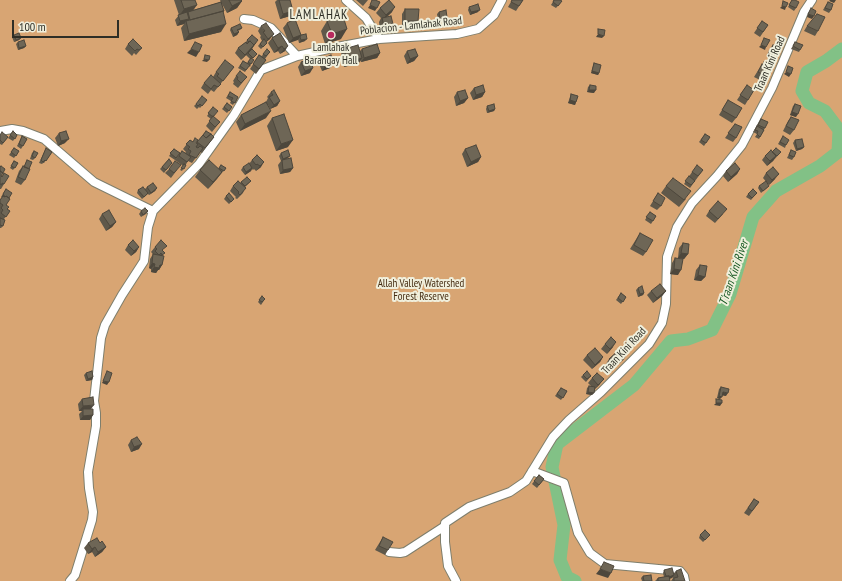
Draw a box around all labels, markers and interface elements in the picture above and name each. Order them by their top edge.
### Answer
district label: LAMLAHAK [289,7,349,23]
scale bar [14,12,121,38]
street label: Poblacion - Lamlahak Road [359,14,463,38]
text: 100 m [19,19,46,34]
marker: Lamlahak Barangay Hall [326,30,336,40]
street label: Traan Kini Road [752,34,788,94]
place label: Lamlahak Barangay Hall [305,41,357,67]
water label: T'raan Kini River [716,239,752,307]
park label: Allah Valley Watershed Forest Reserve [378,277,464,303]
street label: Traan Kini Road [599,325,649,377]

